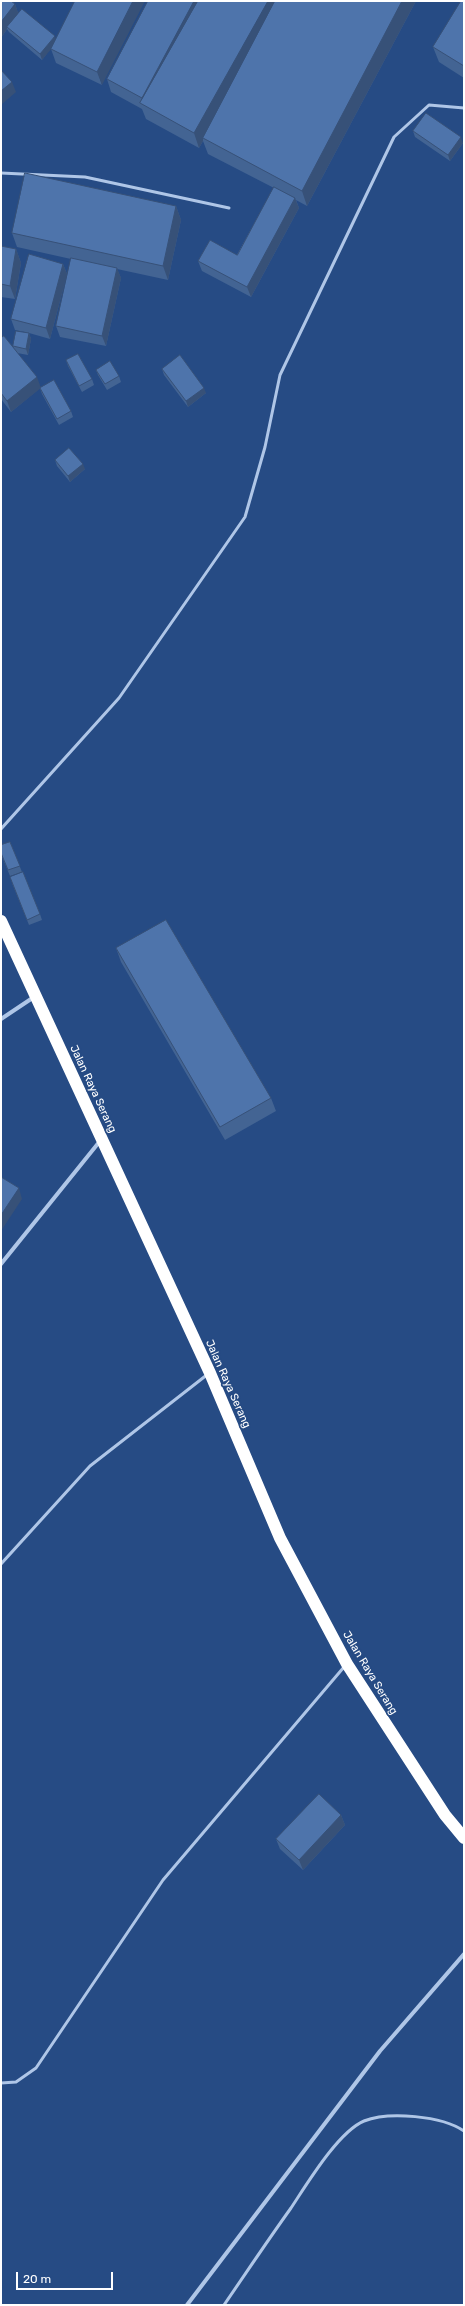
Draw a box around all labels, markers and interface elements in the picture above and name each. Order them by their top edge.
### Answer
street label: Jalan Raya Serang [67,1043,119,1135]
street label: Jalan Raya Serang [203,1338,253,1430]
street label: Jalan Raya Serang [340,1629,400,1717]
scale bar [18,2264,115,2290]
text: 20 m [23,2272,51,2286]

